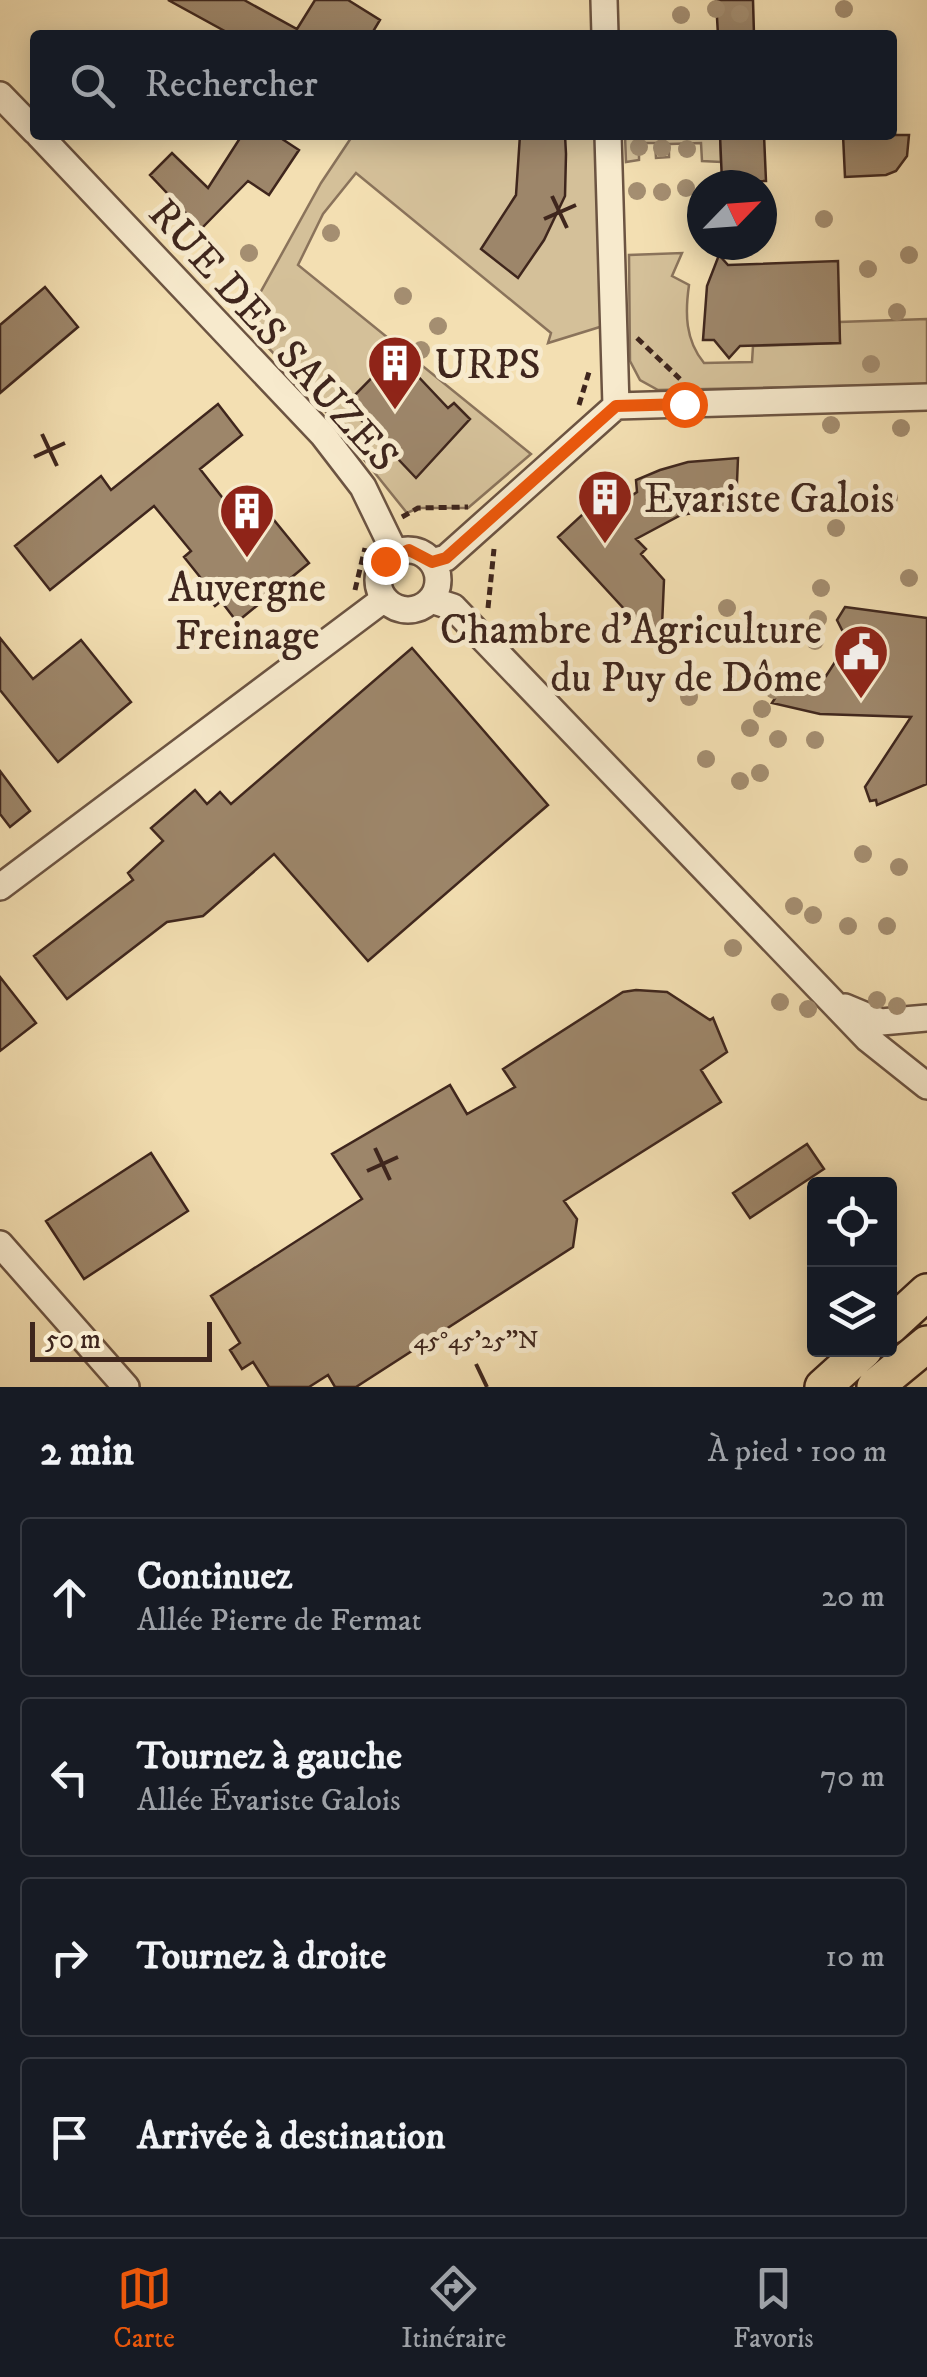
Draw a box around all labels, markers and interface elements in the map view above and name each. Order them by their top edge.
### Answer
search box [30,30,897,140]
icon: search [65,58,120,113]
text: Rechercher [145,61,318,109]
north arrow [687,170,777,260]
street label: RUE DES SAUZES [137,189,409,483]
building icon: URPS [365,333,425,412]
place label: URPS [434,340,541,392]
route start [662,382,708,428]
building icon: Evariste Galois [575,467,635,546]
place label: Evariste Galois [644,474,895,526]
building icon: Auvergne Freinage [217,481,277,560]
route end [363,539,409,585]
place label: Auvergne Freinage [168,563,326,663]
place label: Chambre d'Agriculture du Puy de Dôme [440,605,822,705]
public building icon: Chambre d'Agriculture du Puy de Dôme [831,622,891,701]
map controls [807,1177,897,1357]
button: locate [807,1177,897,1267]
button: layers [807,1267,897,1357]
scale bar [30,1317,212,1362]
text: 50 m [45,1322,101,1357]
text: 45°45'25"N [413,1325,539,1356]
text: 2 min [40,1426,134,1478]
text: À pied · 100 m [708,1432,887,1472]
text: Continuez [137,1553,293,1601]
icon: ahead [42,1570,97,1625]
text: 20 m [821,1577,885,1617]
text: Allée Pierre de Fermat [137,1601,422,1641]
text: Tournez à gauche [137,1733,402,1781]
icon: left [42,1750,97,1805]
text: 70 m [820,1757,885,1797]
text: Allée Évariste Galois [137,1781,401,1821]
icon: right [42,1930,97,1985]
text: Tournez à droite [137,1933,386,1981]
text: 10 m [825,1937,885,1977]
icon: arrive [42,2110,97,2165]
text: Arrivée à destination [137,2113,445,2161]
tab: Carte [113,2261,175,2356]
tab: Itinéraire [401,2261,506,2356]
tab: Favoris [733,2261,814,2356]

